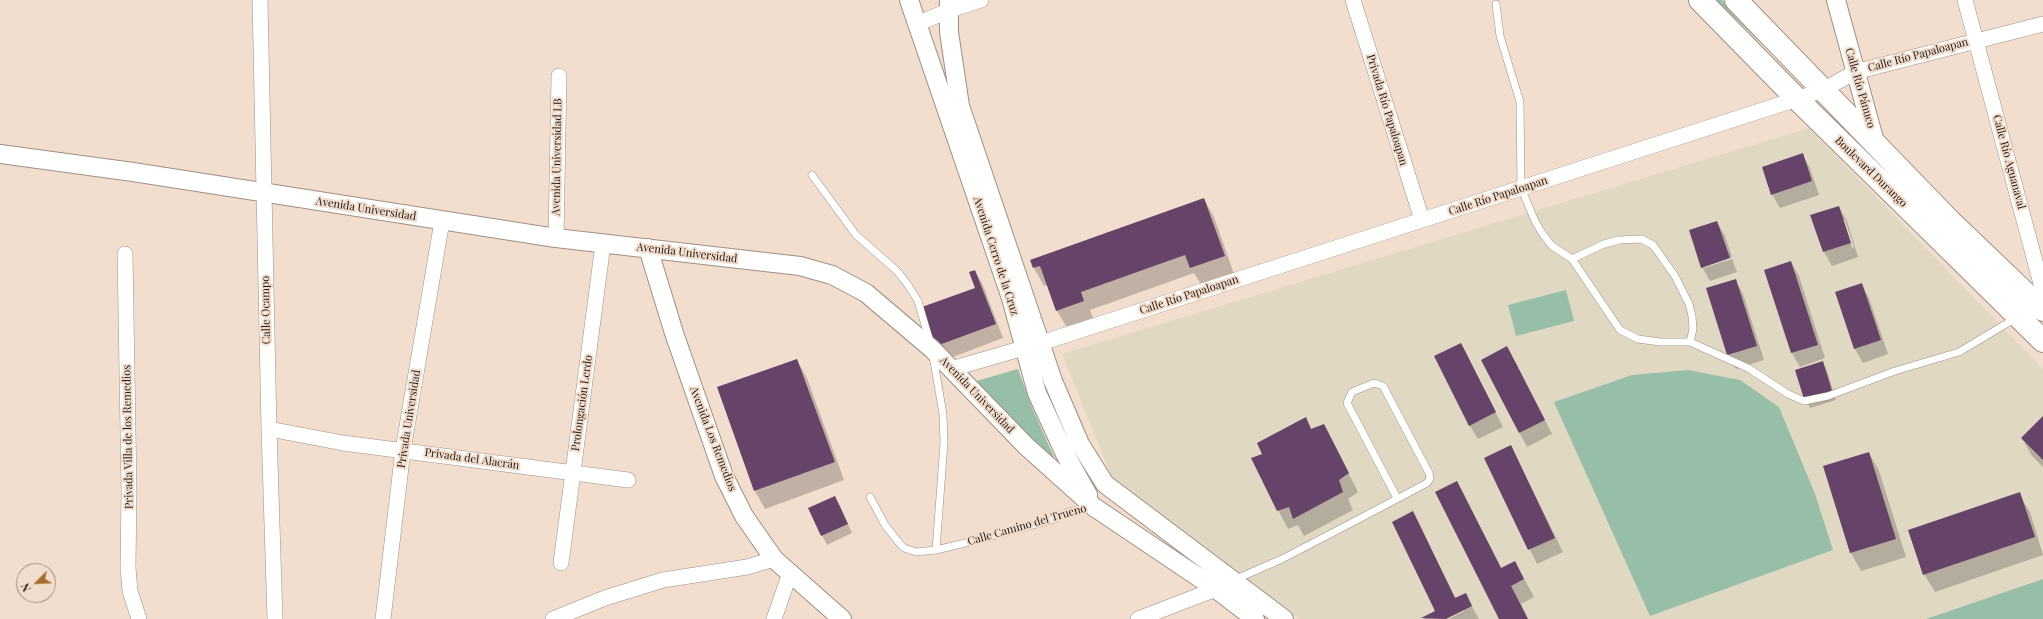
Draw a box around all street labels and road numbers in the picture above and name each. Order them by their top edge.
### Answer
street label: Calle Río Papaloapan [1866,35,1970,75]
street label: Calle Río Pánuco [1842,46,1878,130]
street label: Privada Río Papaloapan [1364,53,1410,167]
street label: Avenida Universidad LB [549,98,565,216]
street label: Calle Río Aguanaval [1990,113,2028,211]
street label: Boulevard Durango [1832,134,1910,210]
street label: Calle Río Papaloapan [1447,174,1549,218]
street label: Avenida Universidad [315,195,417,223]
street label: Avenida Cerro de la Cruz [971,195,1021,317]
street label: Avenida Universidad [636,240,738,266]
street label: Calle Río Papaloapan [1138,273,1240,317]
street label: Calle Ocampo [259,276,273,344]
street label: Prolongación Lerdo [569,354,595,452]
street label: Avenida Universidad [937,354,1017,436]
street label: Privada Villa de los Remedios [120,365,136,509]
street label: Privada Universidad [395,369,423,469]
street label: Avenida Los Remedios [687,385,739,493]
street label: Privada del Alacrán [424,446,520,472]
street label: Calle Camino del Trueno [966,502,1088,548]

